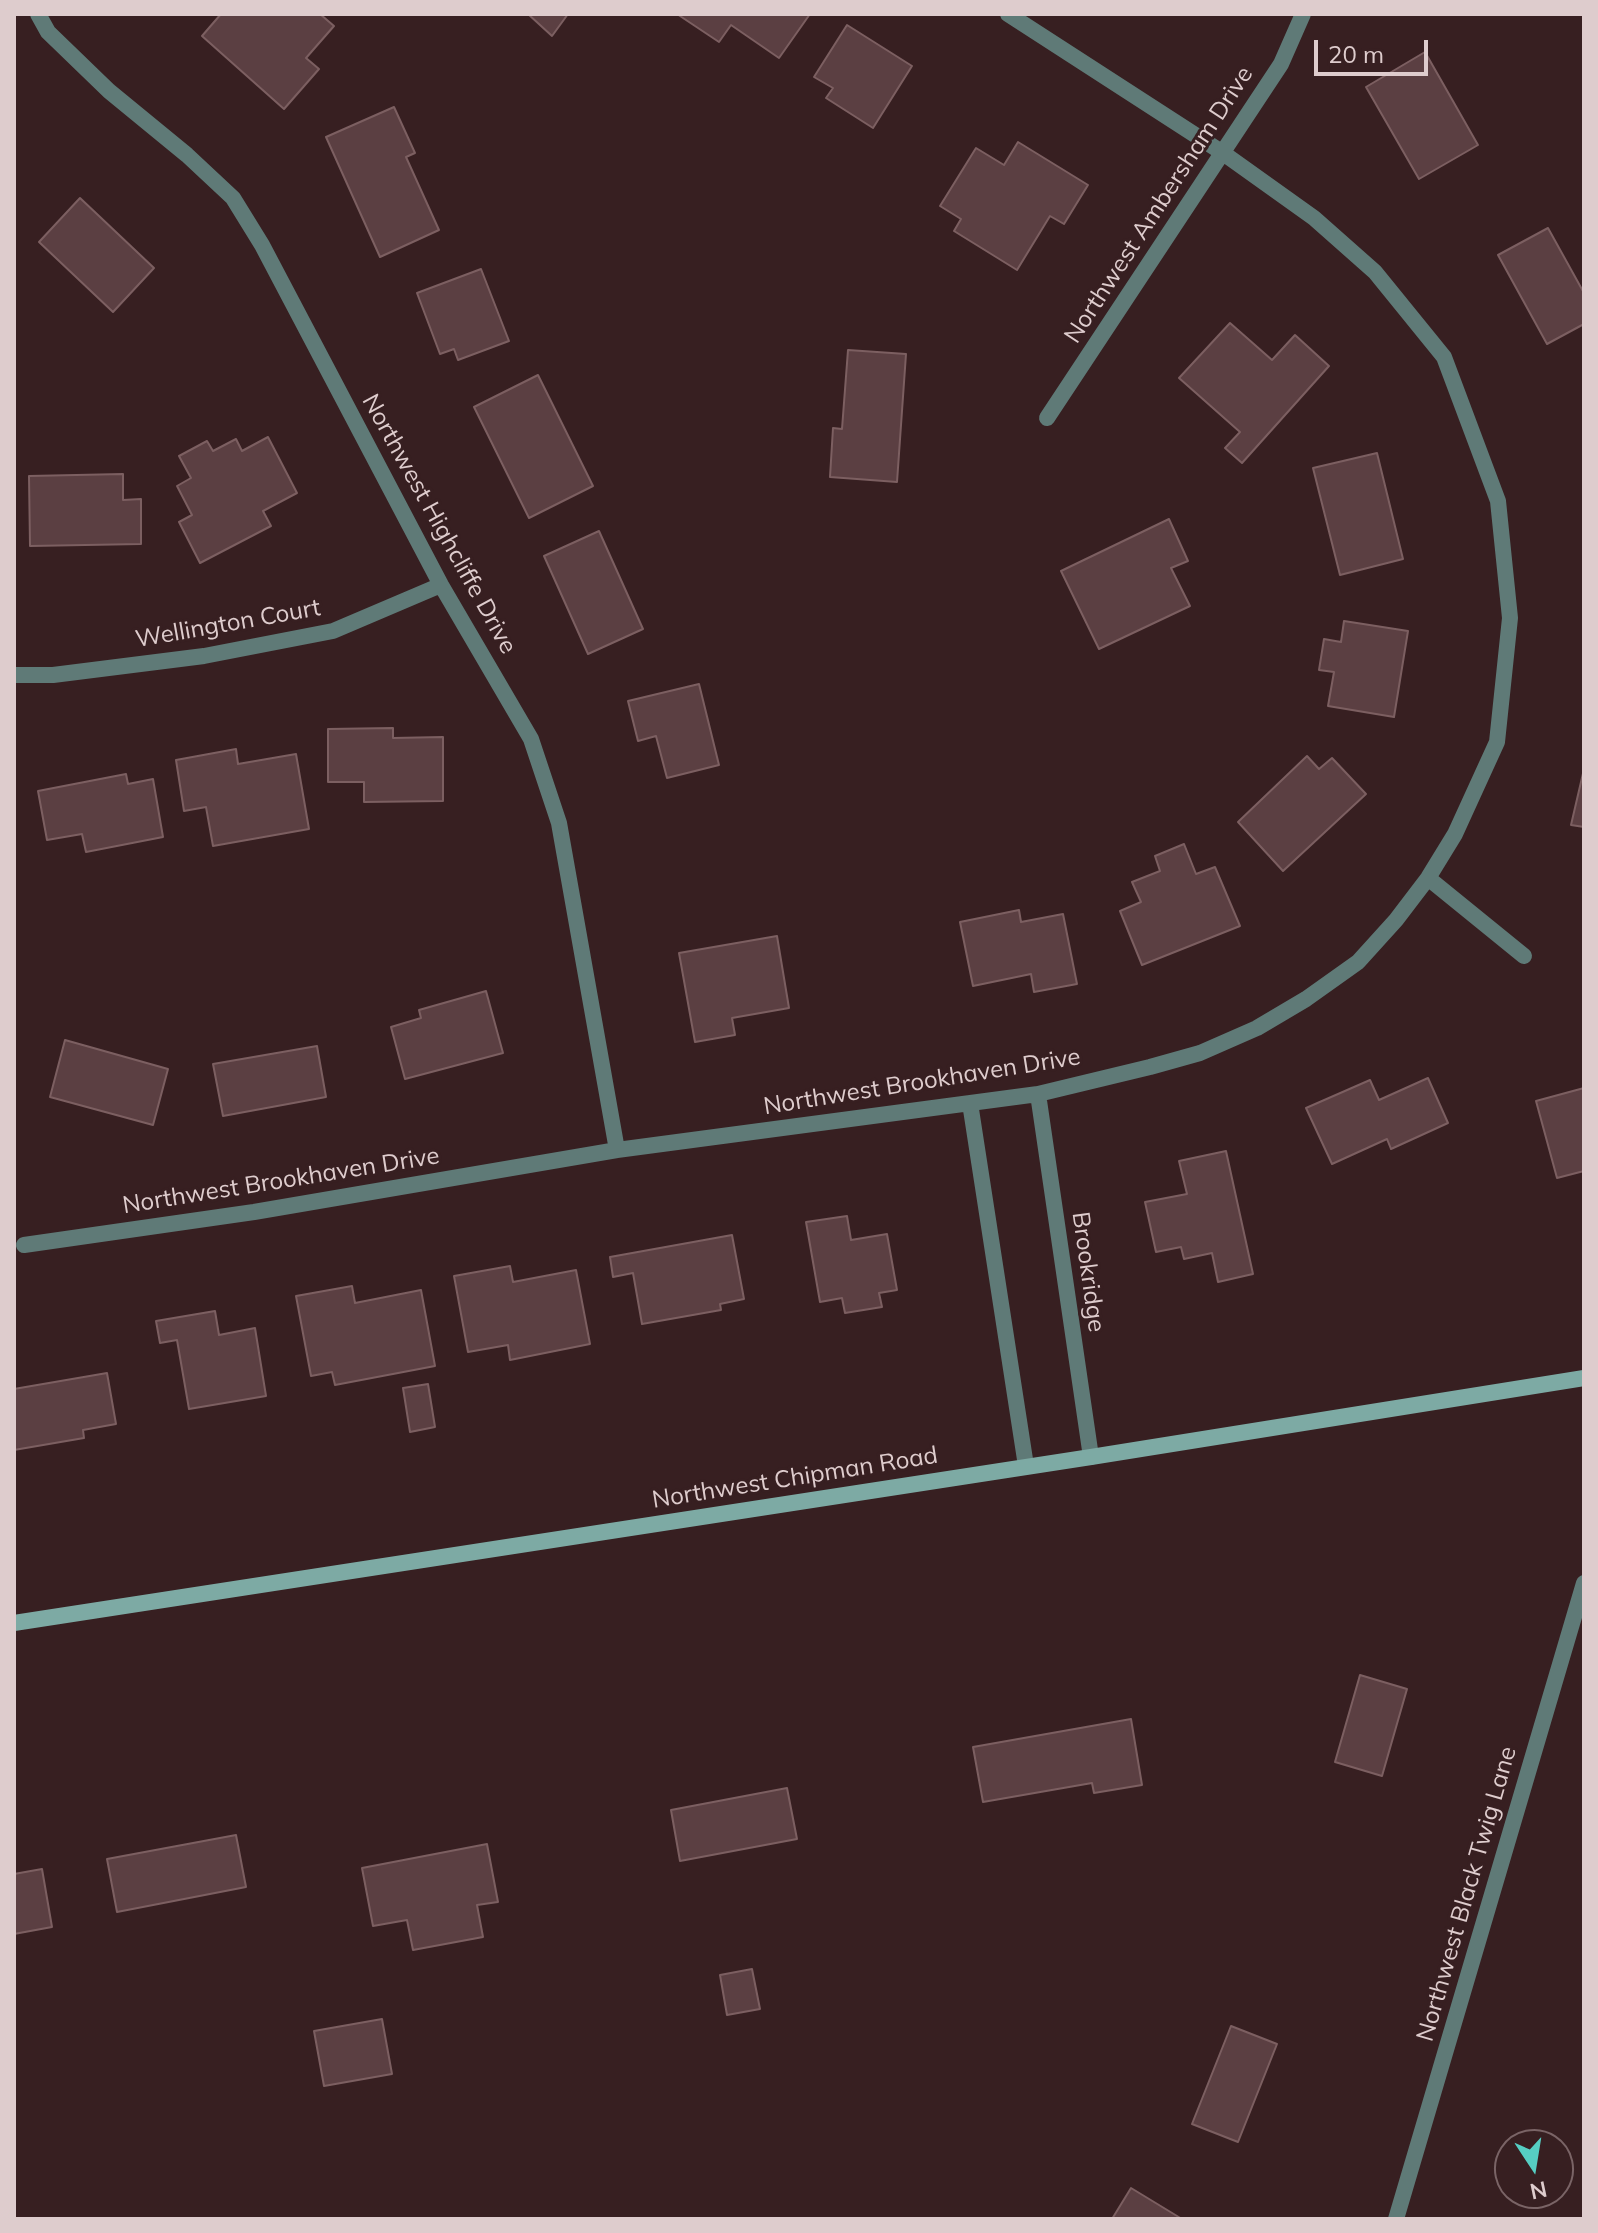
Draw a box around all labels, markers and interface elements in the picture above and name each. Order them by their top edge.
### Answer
scale bar [1318,24,1432,74]
text: 20 m [1328,39,1384,69]
street label: Northwest Ambersham Drive [1059,61,1259,349]
street label: Northwest Highcliffe Drive [356,389,522,659]
street label: Wellington Court [133,594,323,654]
street label: Northwest Brookhaven Drive [762,1043,1082,1121]
street label: Northwest Brookhaven Drive [121,1142,441,1220]
street label: Brookridge [1065,1210,1111,1334]
street label: Northwest Chipman Road [650,1441,940,1515]
street label: Northwest Black Twig Lane [1411,1743,1523,2045]
north arrow [1494,2129,1574,2209]
text: N [1528,2175,1550,2206]

